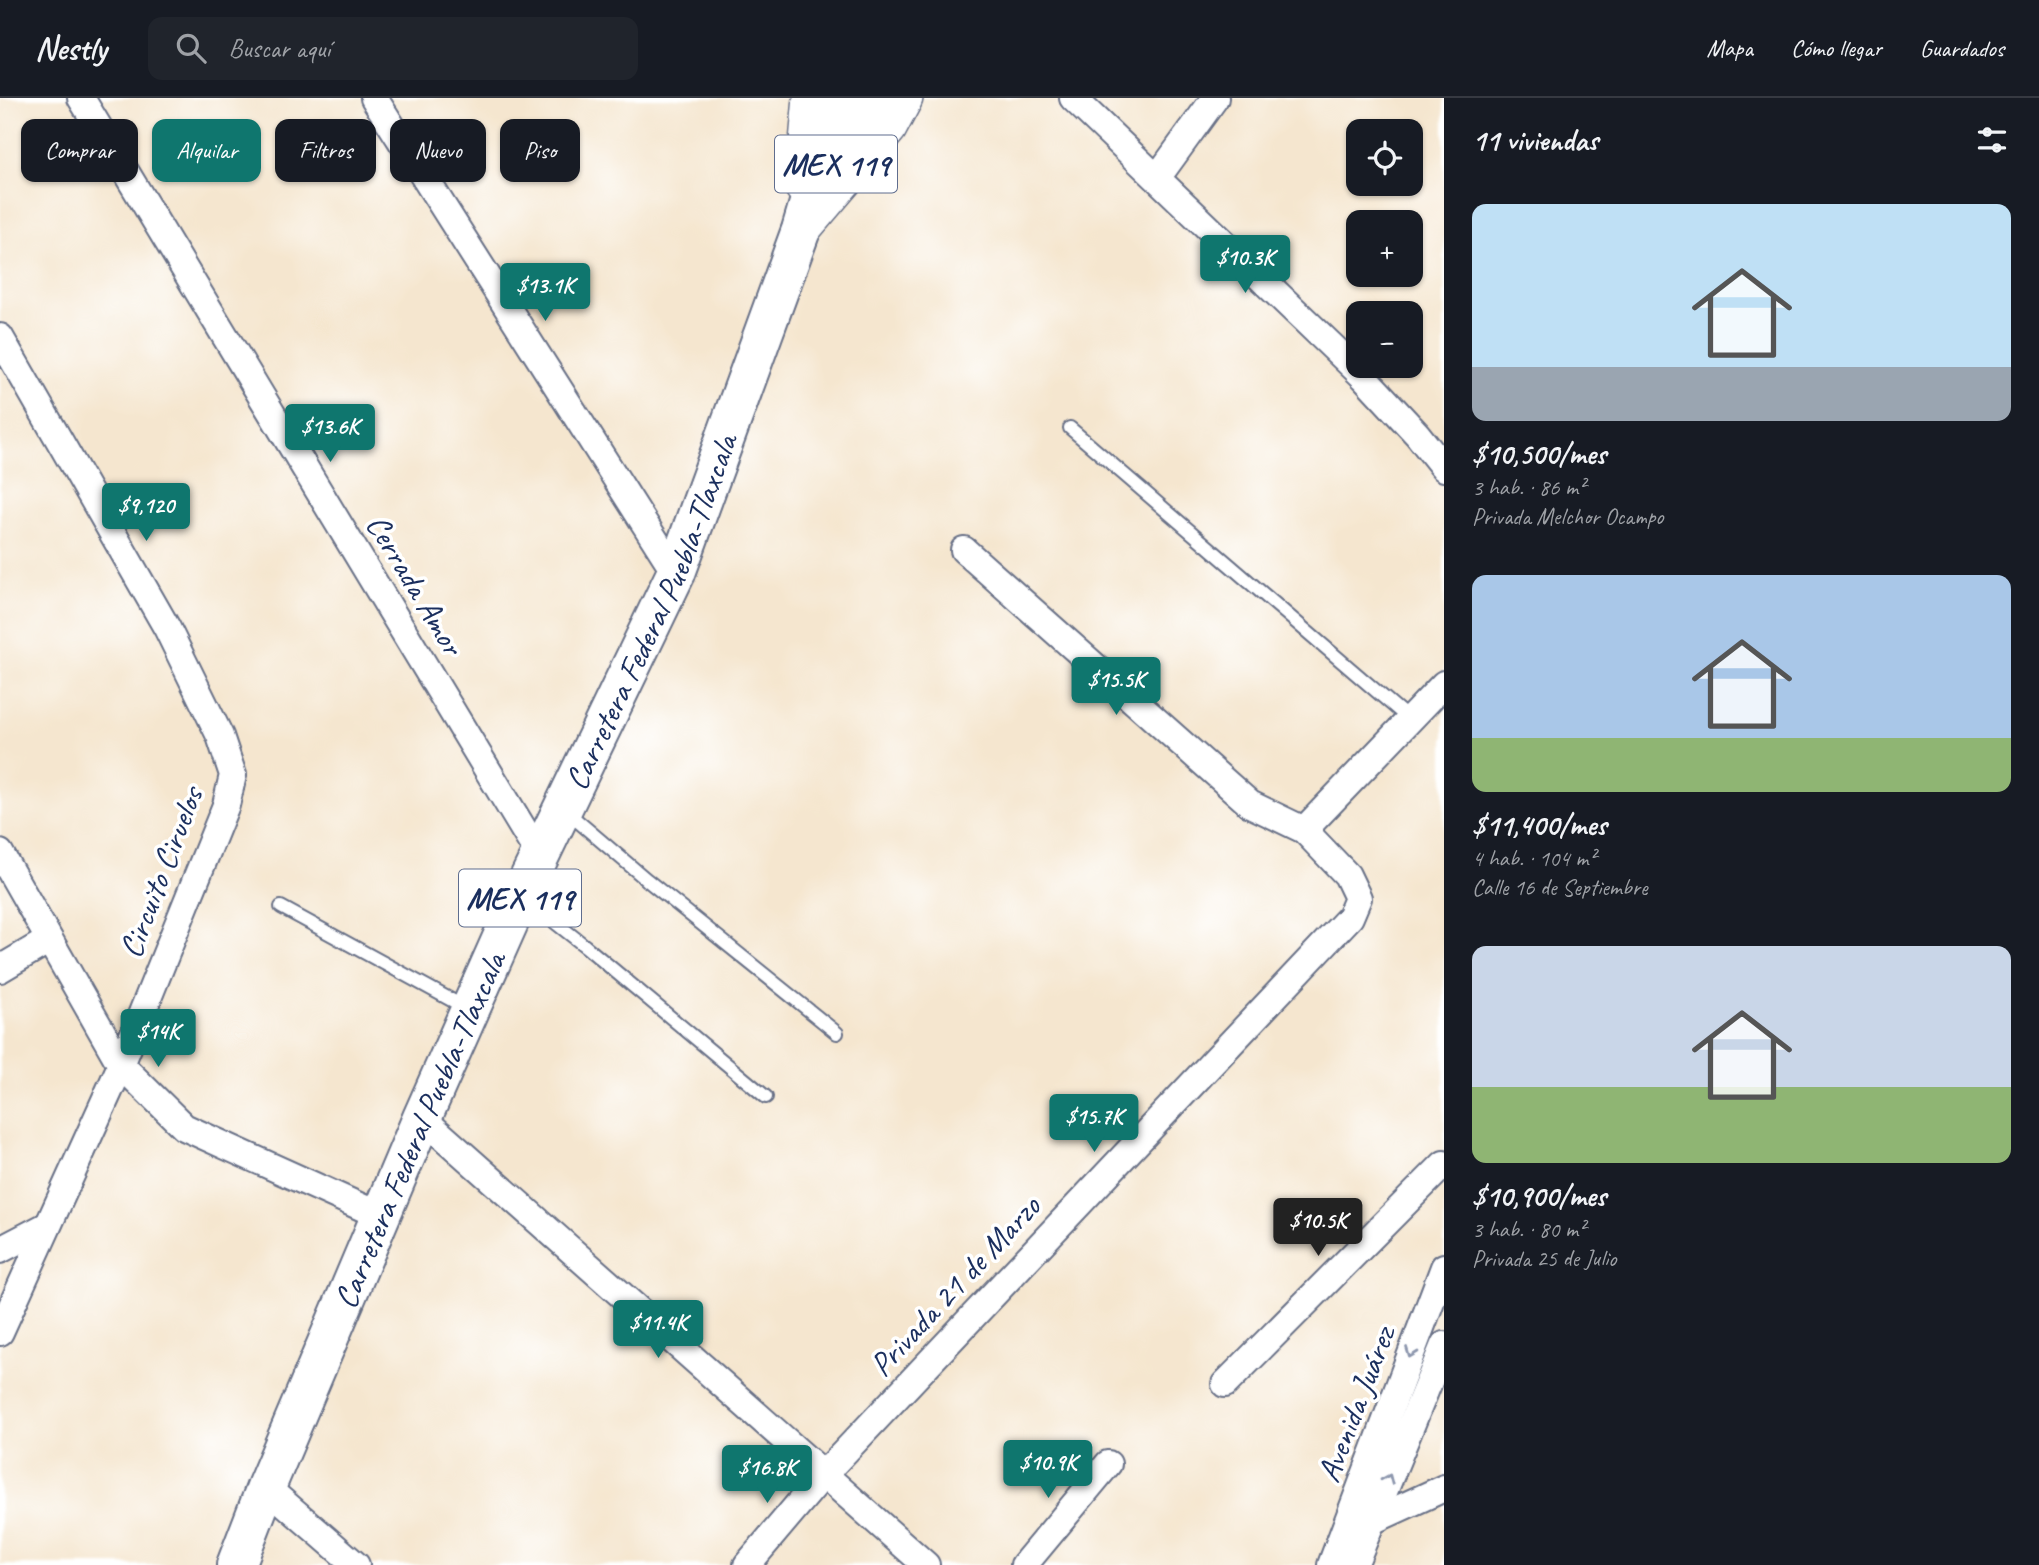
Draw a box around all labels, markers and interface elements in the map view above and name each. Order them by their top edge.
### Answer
search box [148,17,638,80]
text: Nestly [35,27,106,69]
icon: search [172,29,210,67]
text: Buscar aquí [228,32,330,65]
text: Mapa [1706,33,1753,63]
text: Cómo llegar [1791,33,1882,63]
text: Guardados [1920,33,2004,63]
chip: Comprar [21,119,138,182]
chip: Alquilar [152,119,261,182]
chip: Filtros [275,119,376,182]
chip: Nuevo [390,119,486,182]
chip: Piso [500,119,580,182]
map controls [1346,119,1423,378]
button: locate [1346,119,1423,196]
text: 11 viviendas [1472,121,1598,159]
icon: filters [1973,121,2011,159]
road number: MEX 119 [775,136,897,192]
button: + [1346,210,1423,287]
pin: $10.3K [1188,236,1302,295]
text: $10.3K [1216,243,1274,272]
icon: home [1679,250,1805,376]
pin: $13.1K [488,264,602,323]
text: $13.1K [516,271,574,300]
button: − [1346,301,1423,378]
pin: $13.6K [273,404,387,464]
text: $13.6K [301,412,359,441]
street label: Carretera Federal Puebla-Tlaxcala [555,426,748,797]
text: $10,500/mes [1472,435,1606,473]
text: 3 hab. · 86 m² [1472,473,1585,502]
pin: $9,120 [89,484,203,543]
text: $9,120 [118,491,174,520]
text: Privada Melchor Ocampo [1472,502,1663,531]
street label: Cerrada Amor [357,506,475,664]
icon: home [1679,621,1805,747]
pin: $15.5K [1059,658,1173,717]
text: $15.5K [1088,665,1144,694]
street label: Circuito Ciruelos [109,779,214,964]
text: $11,400/mes [1472,806,1606,844]
text: 4 hab. · 104 m² [1472,844,1596,873]
road number: MEX 119 [459,870,581,926]
text: Calle 16 de Septiembre [1472,873,1647,902]
street label: Carretera Federal Puebla-Tlaxcala [324,943,516,1315]
icon: home [1679,992,1805,1118]
pin: $14K [117,1010,199,1069]
text: $14K [137,1017,179,1046]
pin: $15.7K [1037,1094,1151,1154]
text: $15.7K [1065,1102,1123,1131]
text: $10,900/mes [1472,1177,1606,1215]
street label: Privada 21 de Marzo [860,1185,1050,1385]
pin: $10.5K [1261,1198,1375,1258]
text: $10.5K [1289,1206,1347,1235]
text: 3 hab. · 80 m² [1472,1215,1585,1244]
text: Privada 25 de Julio [1472,1244,1616,1273]
pin: $11.4K [601,1300,715,1360]
text: $11.4K [629,1308,687,1337]
street label: Avenida Juárez [1307,1318,1406,1488]
one-way arrow [1406,1347,1420,1359]
pin: $10.9K [991,1440,1105,1500]
pin: $16.8K [710,1446,824,1505]
text: $10.9K [1019,1448,1077,1477]
text: $16.8K [738,1453,796,1482]
one-way arrow [1380,1474,1394,1486]

